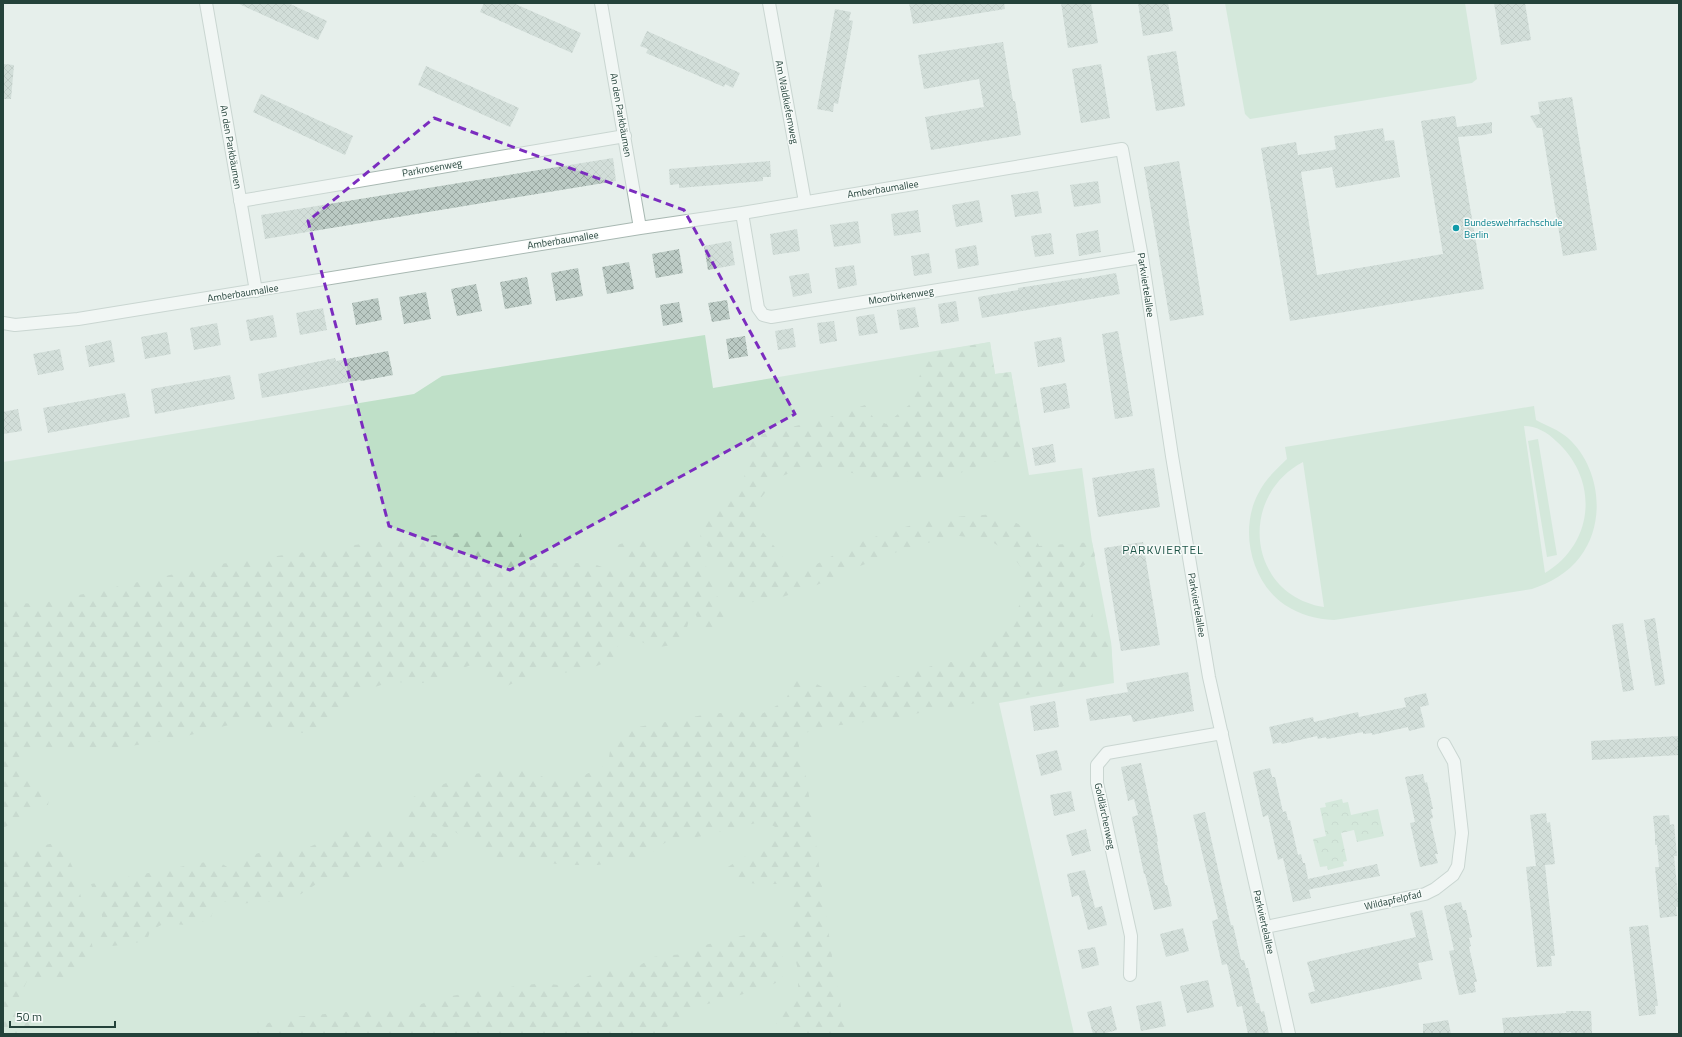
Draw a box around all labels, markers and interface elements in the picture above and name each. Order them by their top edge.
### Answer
street label: Am Waldkiefernweg [772,59,802,145]
street label: An den Parkbäumen [606,72,636,158]
street label: An den Parkbäumen [216,104,246,190]
street label: Parkrosenweg [401,155,463,181]
street label: Amberbaumallee [846,176,920,202]
place label: Bundeswehrfachschule Berlin [1464,215,1562,242]
marker: Bundeswehrfachschule Berlin [1451,223,1461,233]
street label: Amberbaumallee [526,227,600,253]
street label: Parkviertelallee [1133,252,1159,318]
street label: Amberbaumallee [206,280,280,306]
street label: Moorbirkenweg [867,283,935,309]
district label: PARKVIERTEL [1122,540,1204,559]
street label: Parkviertelallee [1184,572,1210,638]
street label: Goldlärchenweg [1091,781,1119,851]
street label: Wildapfelpfad [1363,886,1423,914]
street label: Parkviertelallee [1249,889,1279,955]
scale bar [10,1003,115,1029]
text: 50 m [16,1007,42,1026]

